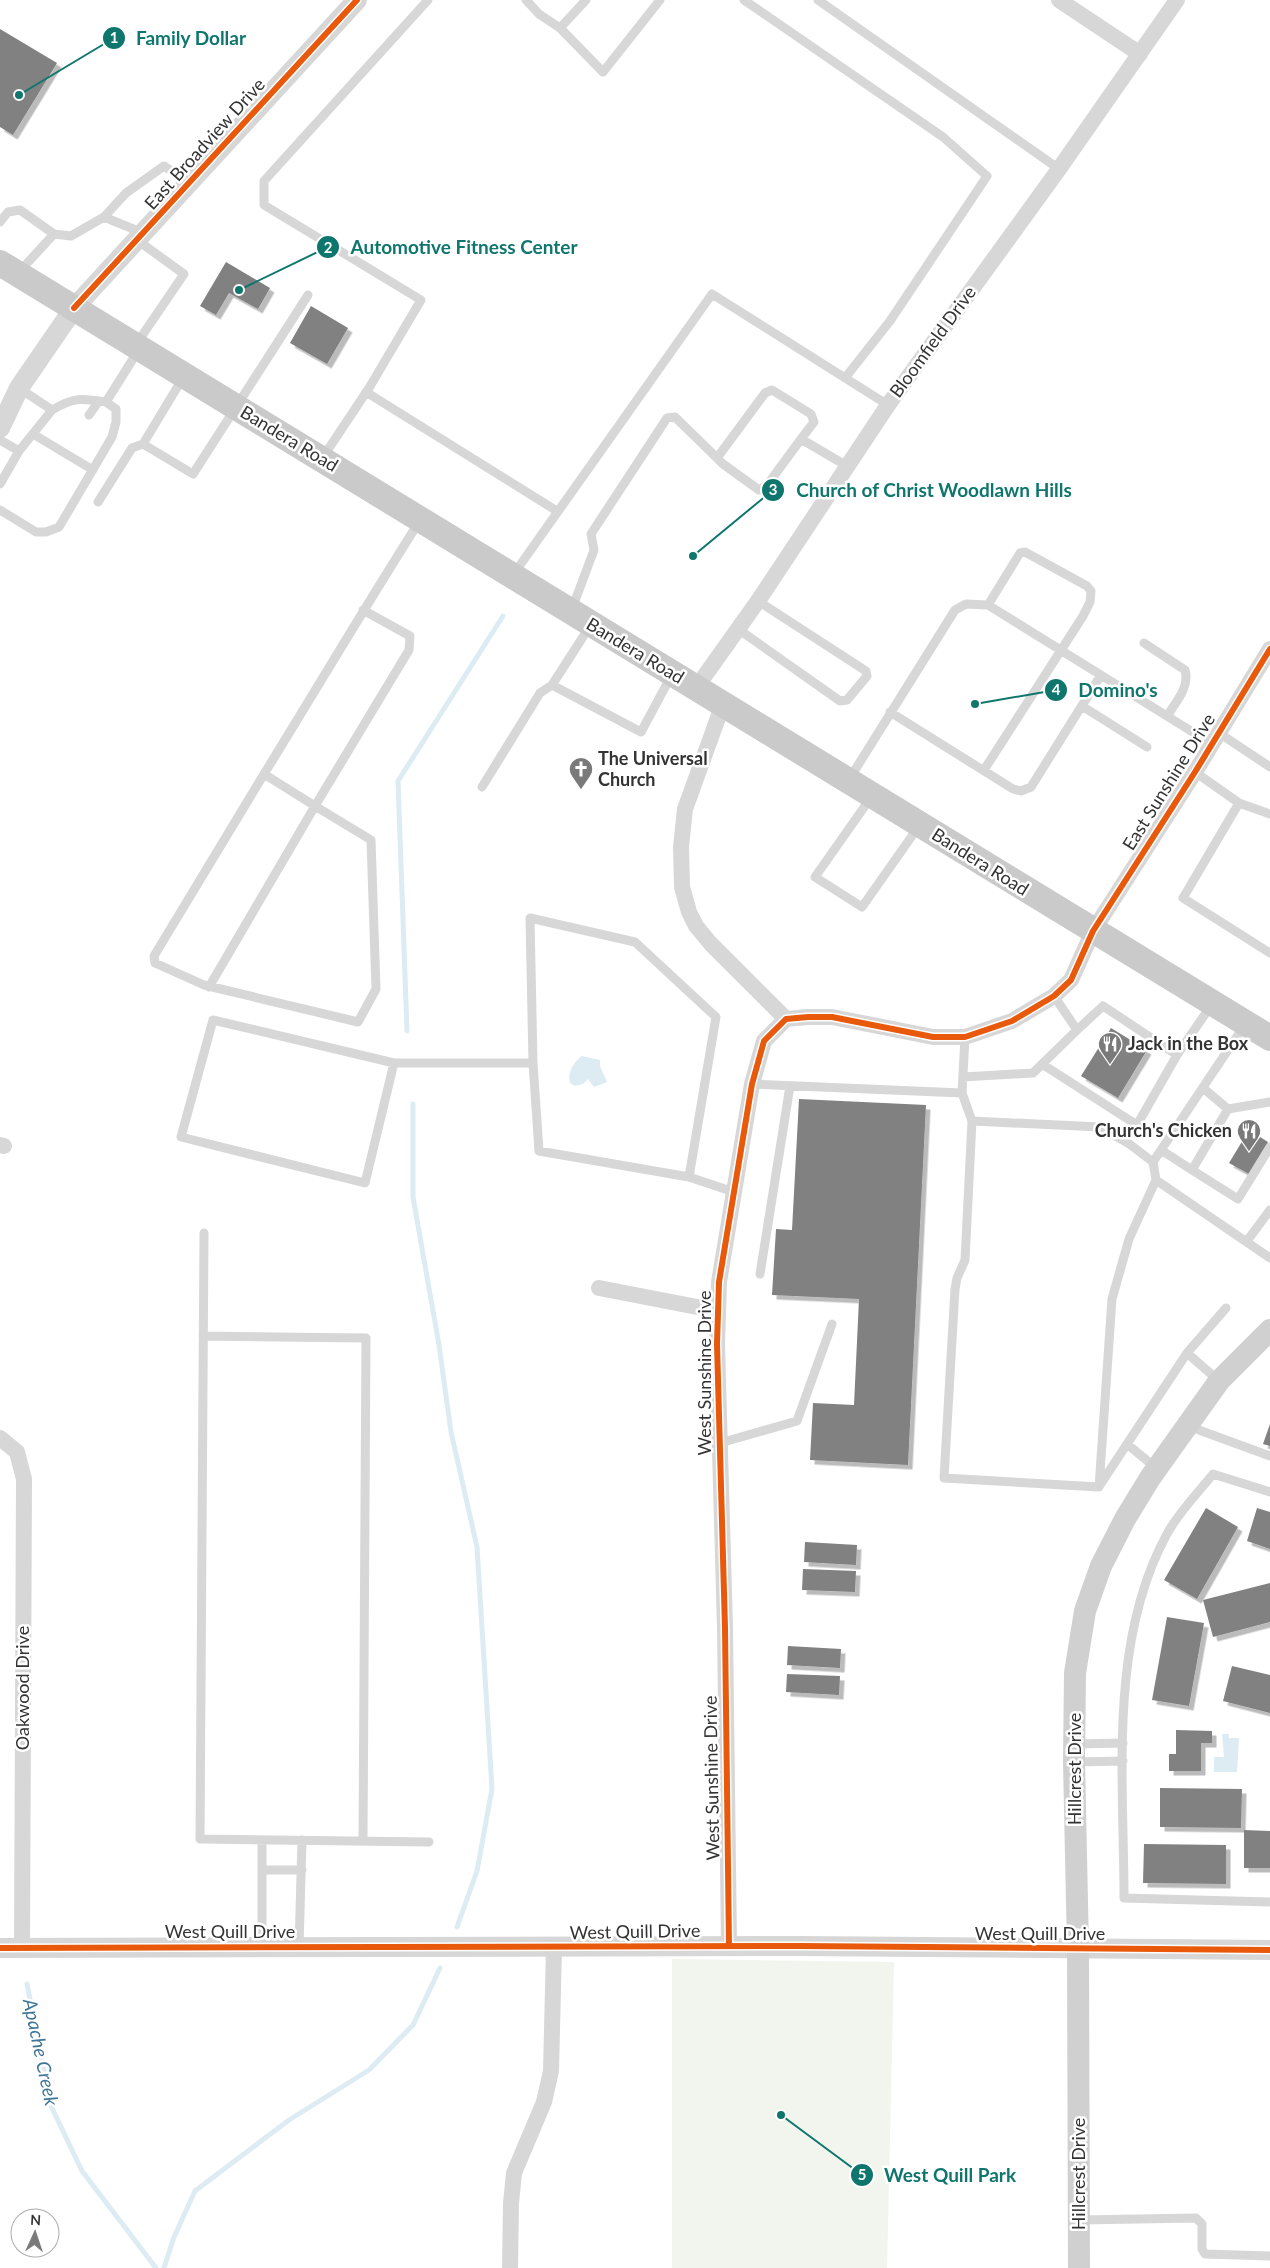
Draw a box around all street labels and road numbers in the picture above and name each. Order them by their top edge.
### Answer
street label: East Broadview Drive [139,73,269,214]
street label: Bloomfield Drive [884,281,980,401]
street label: Bandera Road [237,400,342,476]
street label: Bandera Road [583,612,688,688]
street label: East Sunshine Drive [1117,709,1219,854]
street label: Bandera Road [928,823,1033,900]
street label: West Sunshine Drive [693,1291,715,1455]
street label: Oakwood Drive [11,1626,33,1750]
street label: West Sunshine Drive [699,1695,723,1861]
street label: Hillcrest Drive [1063,1713,1085,1825]
street label: West Quill Drive [569,1919,700,1943]
street label: West Quill Drive [165,1920,295,1942]
street label: West Quill Drive [975,1922,1105,1944]
street label: Hillcrest Drive [1067,2118,1089,2230]

